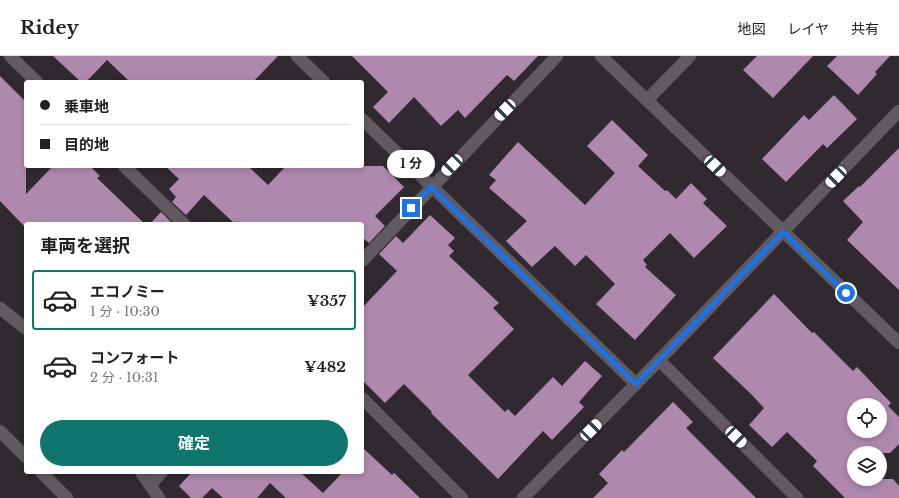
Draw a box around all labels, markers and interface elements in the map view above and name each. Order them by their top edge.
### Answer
text: Ridey [20,16,79,39]
text: 地図 [737,20,765,38]
text: レイヤ [787,20,829,38]
text: 共有 [851,20,879,38]
text: 乗車地 [64,97,109,116]
car [492,97,518,123]
text: 目的地 [64,135,109,154]
callout: 1 分 [387,150,435,178]
car [439,152,465,178]
car [702,153,728,179]
text: 1 分 [400,155,422,172]
car [823,164,849,190]
route end [402,199,420,217]
text: 車両を選択 [40,235,130,257]
icon: car [42,282,78,318]
text: エコノミー [90,282,165,301]
route start [837,284,855,302]
text: ¥357 [307,291,346,310]
text: 1 分 · 10:30 [90,303,160,320]
icon: car [42,348,78,384]
text: コンフォート [90,348,180,367]
text: ¥482 [304,357,346,376]
text: 2 分 · 10:31 [90,369,159,386]
map controls [847,398,887,486]
button: locate [847,398,887,438]
car [578,417,604,443]
button: 確定 [40,420,348,466]
car [723,424,749,450]
button: layers [847,446,887,486]

